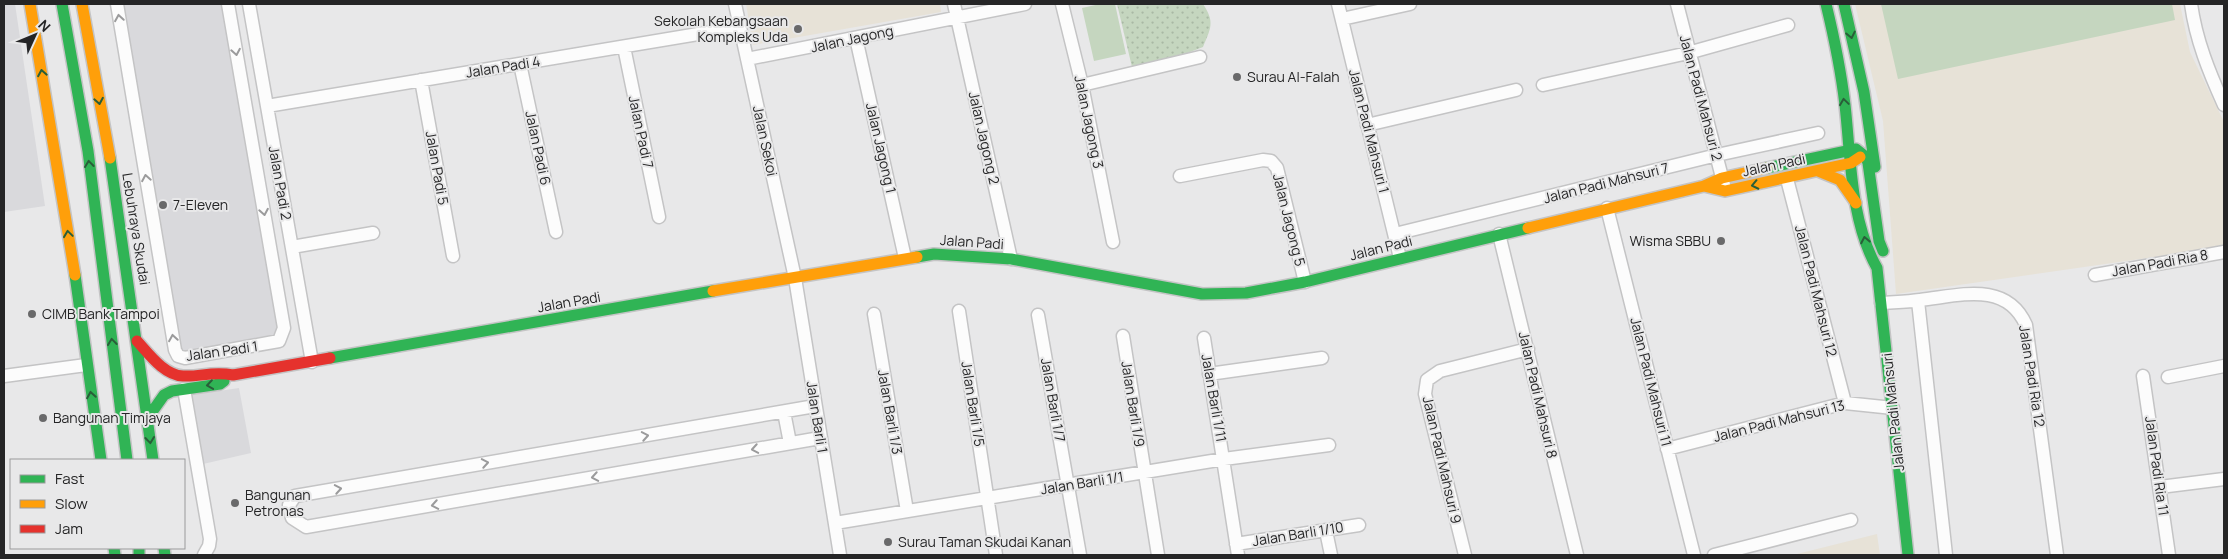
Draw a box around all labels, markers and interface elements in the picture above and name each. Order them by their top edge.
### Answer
north arrow [10,10,60,60]
place label: Sekolah Kebangsaan Kompleks Uda [654,11,788,46]
one-way arrow [115,13,125,22]
text: N [34,15,55,36]
street label: Jalan Jagong [809,20,895,57]
marker: Sekolah Kebangsaan Kompleks Uda [792,23,804,35]
one-way arrow [1845,30,1856,39]
street label: Jalan Padi Mahsuri 2 [1676,33,1727,163]
one-way arrow [231,47,241,56]
street label: Jalan Padi 4 [464,51,541,82]
place label: Surau Al-Falah [1247,67,1340,86]
street label: Jalan Padi Mahsuri 1 [1345,67,1394,195]
one-way arrow [37,69,47,78]
marker: Surau Al-Falah [1231,71,1243,83]
street label: Jalan Jagong 3 [1070,74,1109,170]
street label: Jalan Jagong 2 [965,90,1004,186]
street label: Jalan Padi 7 [625,94,658,170]
one-way arrow [94,97,104,105]
one-way arrow [1839,97,1850,105]
street label: Jalan Jagong 1 [862,101,901,195]
street label: Jalan Sekoi [749,104,782,178]
street label: Jalan Padi 6 [521,109,556,187]
street label: Jalan Padi 5 [422,129,453,206]
street label: Jalan Padi 2 [265,144,296,221]
street label: Jalan Padi [1741,149,1807,180]
street label: Jalan Padi Mahsuri 7 [1541,158,1670,207]
one-way arrow [85,160,95,168]
street label: Lebuhraya Skudai [118,171,155,286]
street label: Jalan Jagong 5 [1269,172,1310,268]
one-way arrow [142,174,152,182]
one-way arrow [1750,180,1759,190]
place label: 7-Eleven [173,195,228,214]
marker: 7-Eleven [157,199,169,211]
one-way arrow [258,208,268,216]
street label: Jalan Padi Mahsuri 12 [1791,223,1842,359]
one-way arrow [63,229,74,237]
street label: Jalan Padi [939,230,1005,253]
street label: Jalan Padi [1348,231,1414,264]
place label: Wisma SBBU [1629,231,1711,250]
marker: Wisma SBBU [1715,235,1727,247]
one-way arrow [1861,235,1871,244]
street label: Jalan Padi Ria 8 [2110,245,2210,280]
street label: Jalan Padi [536,287,602,316]
place label: CIMB Bank Tampoi [42,304,160,323]
marker: CIMB Bank Tampoi [26,308,38,320]
street label: Jalan Padi Mahsuri 11 [1626,315,1677,448]
street label: Jalan Padi Ria 12 [2015,324,2050,428]
street label: Jalan Padi Mahsuri 8 [1515,330,1562,460]
one-way arrow [168,334,178,343]
street label: Jalan Padi 1 [185,336,259,365]
one-way arrow [107,338,118,346]
street label: Jalan Barli 1/11 [1197,352,1232,443]
street label: Jalan Padi Mahsuri [1877,352,1908,472]
street label: Jalan Barli 1/7 [1037,356,1070,443]
street label: Jalan Barli 1/5 [957,360,990,448]
street label: Jalan Barli 1/9 [1117,360,1150,448]
street label: Jalan Barli 1/3 [874,368,907,456]
one-way arrow [206,380,214,390]
street label: Jalan Barli 1 [802,380,833,454]
one-way arrow [86,390,97,398]
street label: Jalan Padi Mahsuri 9 [1419,394,1466,525]
street label: Jalan Padi Mahsuri 13 [1711,395,1846,446]
place label: Bangunan Timjaya [53,408,171,427]
marker: Bangunan Timjaya [37,412,49,424]
street label: Jalan Padi Ria 11 [2141,415,2174,517]
one-way arrow [641,431,649,441]
one-way arrow [144,436,155,444]
one-way arrow [751,444,759,454]
legend [10,459,185,549]
one-way arrow [481,459,489,469]
street label: Jalan Barli 1/1 [1039,467,1125,498]
text: Fast [55,468,84,489]
one-way arrow [590,471,599,481]
one-way arrow [333,484,342,494]
place label: Bangunan Petronas [245,485,311,520]
text: Slow [55,493,88,514]
marker: Bangunan Petronas [229,497,241,509]
one-way arrow [430,499,439,509]
street label: Jalan Barli 1/10 [1251,517,1345,550]
text: Jam [55,518,83,539]
place label: Surau Taman Skudai Kanan [898,532,1071,551]
marker: Surau Taman Skudai Kanan [882,536,894,548]

